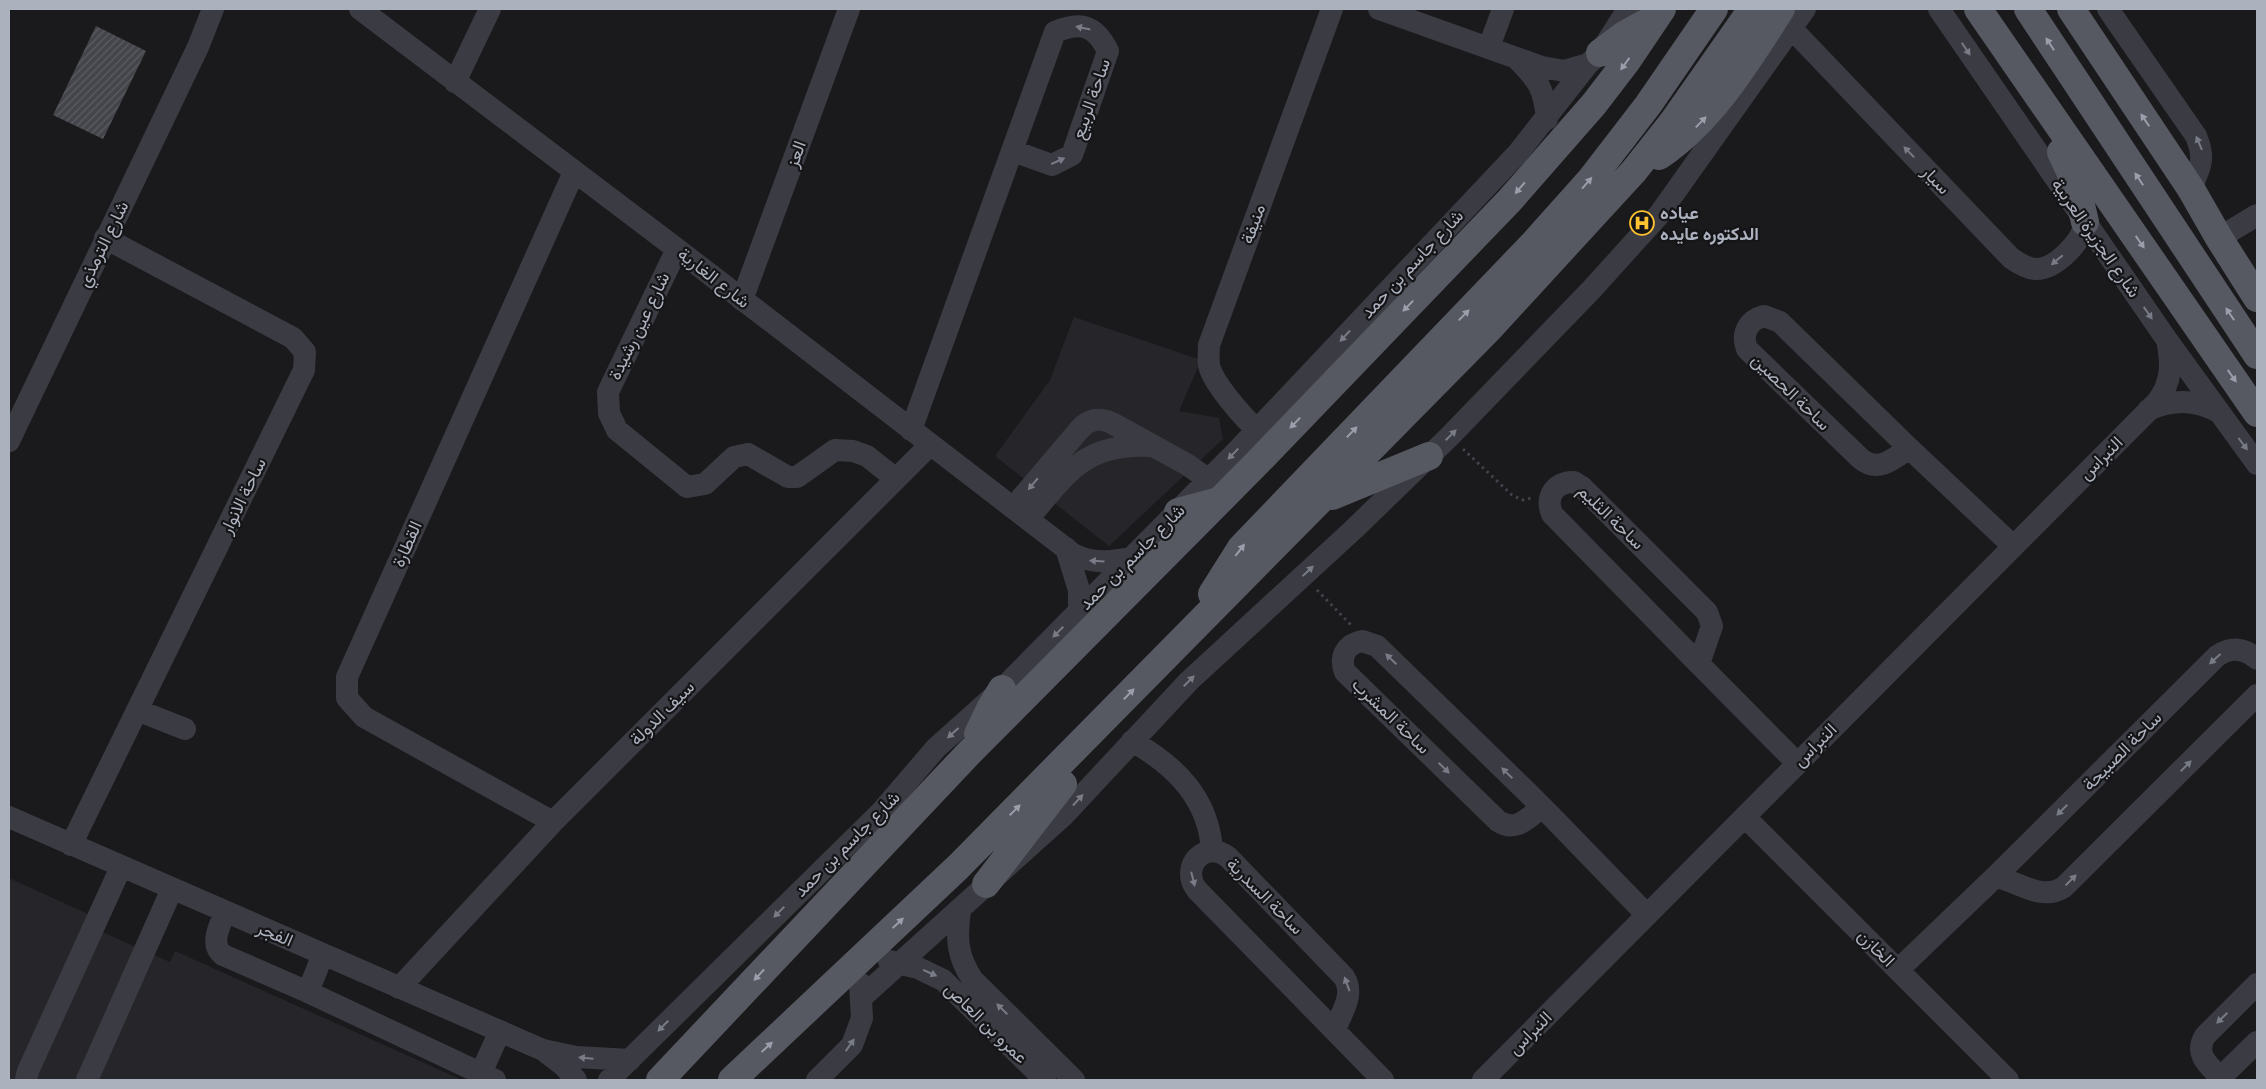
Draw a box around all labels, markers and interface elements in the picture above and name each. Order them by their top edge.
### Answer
one-way arrow [1075,24,1090,32]
one-way arrow [2045,37,2055,50]
one-way arrow [1961,42,1971,56]
street label: ساحة الربيع [1064,55,1117,143]
one-way arrow [1619,57,1630,70]
one-way arrow [2140,113,2150,126]
one-way arrow [1695,116,1707,128]
one-way arrow [2195,136,2203,150]
street label: العز [778,137,813,172]
one-way arrow [1903,147,1915,159]
one-way arrow [1051,157,1066,166]
street label: سيار [1915,158,1957,200]
street label: شارع الجزيرة العربية [2045,173,2148,303]
one-way arrow [2135,173,2144,186]
one-way arrow [1581,178,1593,190]
one-way arrow [1514,182,1526,194]
street label: شارع الترمذي [70,196,137,293]
place label: عياده الدكتوره عايده [1660,199,1759,247]
street label: منيفة [1233,200,1272,247]
street label: شارع جاسم بن حمد [1354,203,1469,324]
hospital icon: عياده الدكتوره عايده [1629,210,1655,236]
one-way arrow [2135,236,2145,249]
street label: شارع الغارية [672,241,756,315]
one-way arrow [2051,254,2063,266]
street label: شارع عين رشيدة [601,267,676,384]
one-way arrow [1402,299,1414,311]
one-way arrow [2143,306,2152,320]
one-way arrow [2225,308,2235,321]
one-way arrow [1458,310,1470,322]
one-way arrow [1339,330,1351,342]
street label: ساحة الحصين [1745,347,1837,437]
one-way arrow [2227,369,2237,383]
one-way arrow [1289,416,1301,428]
one-way arrow [1346,427,1358,439]
one-way arrow [1445,429,1457,441]
street label: النبراس [2072,429,2129,486]
one-way arrow [2238,437,2248,451]
one-way arrow [1227,448,1239,460]
street label: ساحة الانوار [212,453,273,540]
one-way arrow [1028,477,1039,490]
street label: ساحة الثليم [1572,478,1651,556]
street label: شارع جاسم بن حمد [1072,497,1191,616]
street label: القطارة [384,516,429,571]
one-way arrow [1235,543,1245,557]
one-way arrow [1089,557,1105,565]
one-way arrow [1302,565,1314,577]
one-way arrow [1052,626,1064,638]
one-way arrow [1385,653,1397,665]
one-way arrow [2209,653,2221,665]
street label: ساحة المشرب [1346,671,1437,760]
street label: سيف الدولة [623,674,700,751]
one-way arrow [1183,676,1195,688]
one-way arrow [1123,689,1135,701]
street label: ساحة الصبيحة [2076,705,2168,797]
street label: النبراس [1786,716,1843,773]
one-way arrow [947,727,959,739]
one-way arrow [2180,760,2192,772]
one-way arrow [1438,762,1450,774]
one-way arrow [1501,767,1513,779]
street label: شارع جاسم بن حمد [787,784,906,903]
one-way arrow [1072,794,1084,806]
one-way arrow [1009,804,1021,816]
one-way arrow [2056,804,2068,816]
street label: ساحة السدرية [1221,851,1310,940]
one-way arrow [1189,871,1197,887]
one-way arrow [2065,875,2077,887]
one-way arrow [773,906,785,918]
street label: الفجر [252,913,298,953]
one-way arrow [892,917,904,929]
street label: الخازن [1851,922,1902,973]
one-way arrow [753,969,765,981]
one-way arrow [923,970,937,978]
street label: عمرو بن العاص [938,976,1034,1070]
one-way arrow [1342,976,1350,991]
one-way arrow [996,1003,1008,1015]
street label: النبراس [1501,1004,1558,1061]
one-way arrow [2217,1012,2229,1024]
one-way arrow [657,1020,669,1032]
one-way arrow [845,1038,855,1052]
one-way arrow [761,1041,773,1053]
one-way arrow [577,1054,593,1062]

